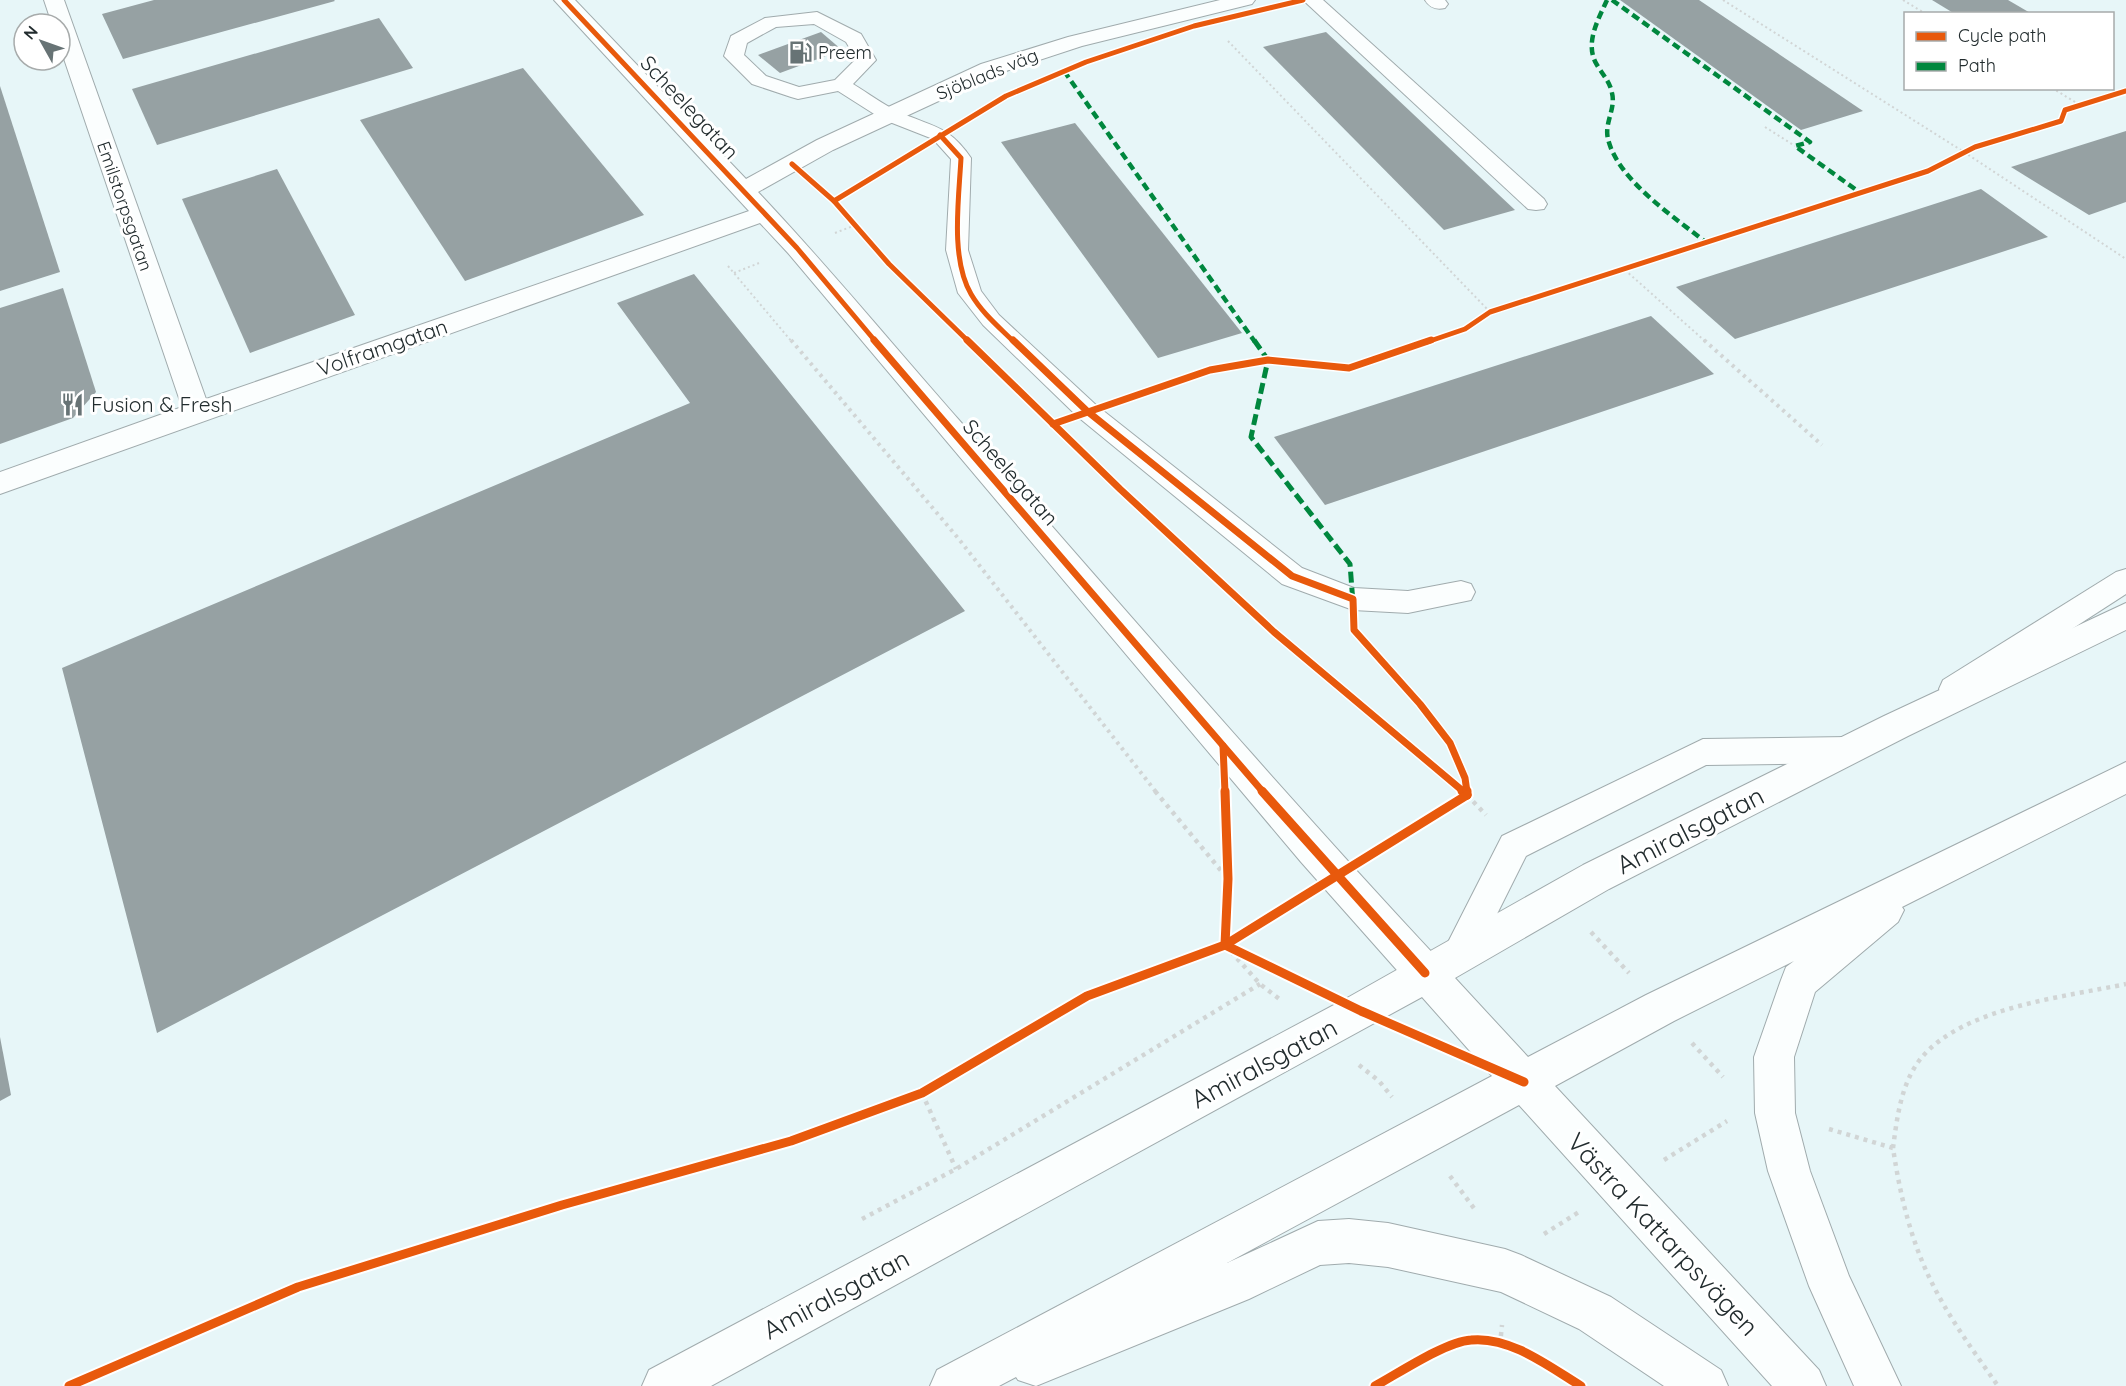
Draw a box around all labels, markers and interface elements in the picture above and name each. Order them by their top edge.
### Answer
north arrow [12,12,72,72]
legend [1904,12,2114,90]
text: N [19,21,42,43]
text: Cycle path [1958,24,2046,47]
fuel station icon: Preem [787,39,813,65]
place label: Preem [818,41,872,64]
street label: Sjöblads väg [933,43,1041,105]
street label: Scheelegatan [635,50,745,164]
text: Path [1958,54,1996,77]
street label: Emilstorpsgatan [92,138,158,274]
street label: Volframgatan [313,313,451,381]
restaurant icon: Fusion & Fresh [60,391,86,417]
place label: Fusion & Fresh [91,391,232,417]
street label: Scheelegatan [958,413,1064,531]
street label: Amiralsgatan [1611,779,1769,881]
street label: Amiralsgatan [1185,1011,1343,1115]
street label: Västra Kattarpsvägen [1560,1126,1766,1342]
street label: Amiralsgatan [757,1242,915,1346]

